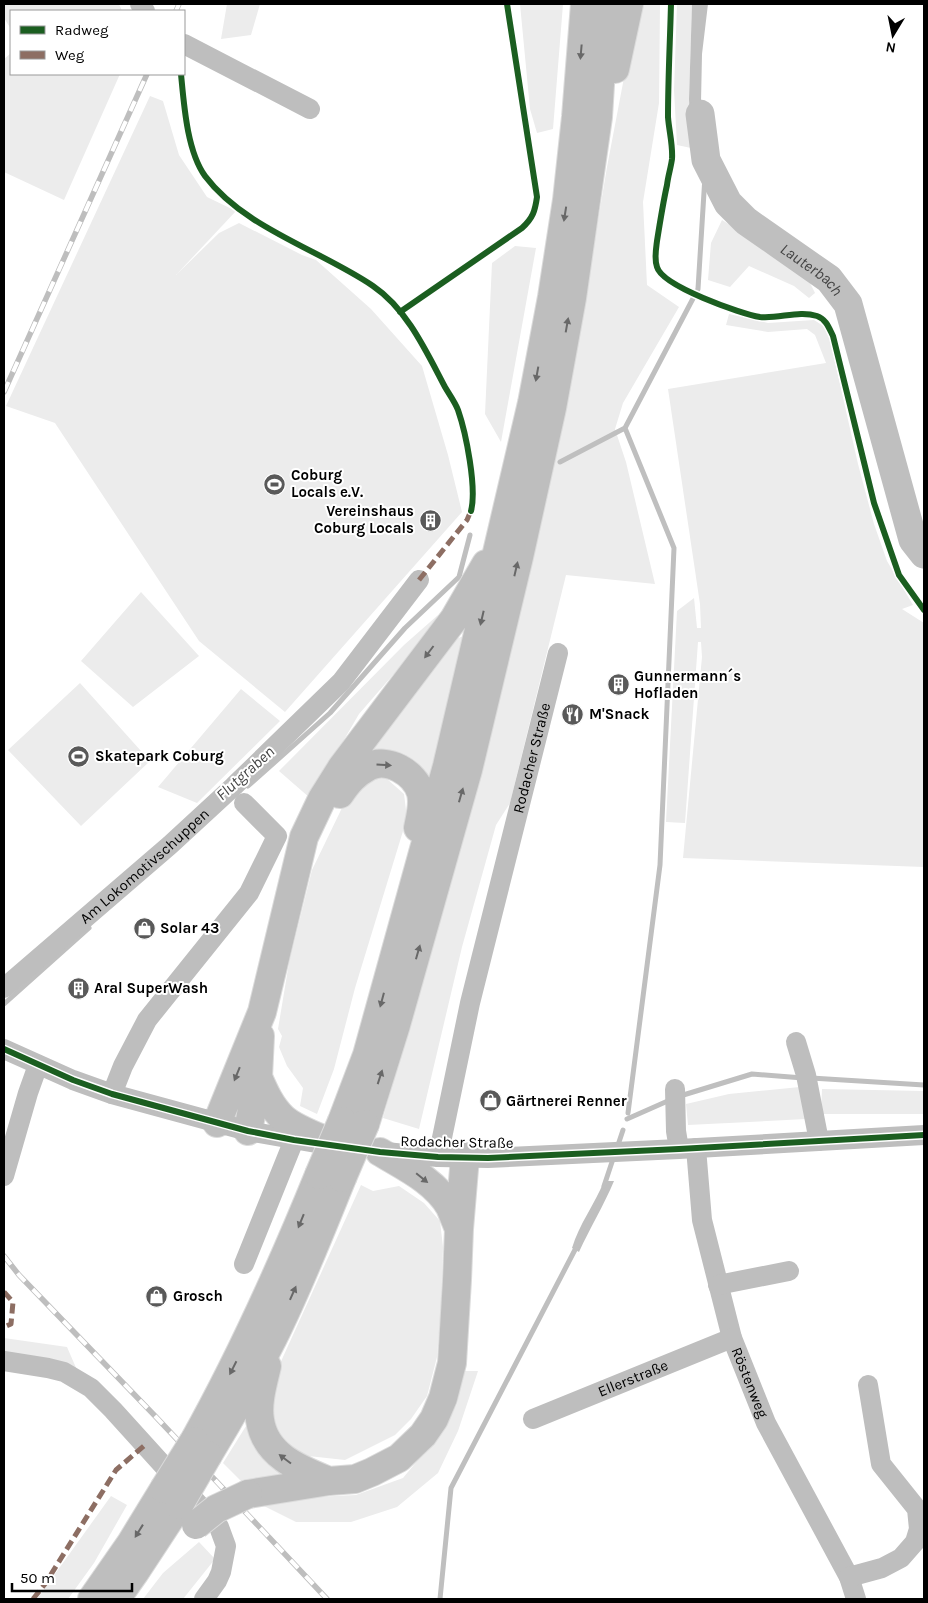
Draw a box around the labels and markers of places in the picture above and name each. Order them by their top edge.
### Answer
place label: Coburg Locals e.V. [291,466,363,501]
sports icon: Coburg Locals e.V. [263,472,287,496]
place label: Vereinshaus Coburg Locals [314,502,414,537]
building icon: Vereinshaus Coburg Locals [418,508,442,532]
place label: Gunnermann´s Hofladen [634,667,741,702]
building icon: Gunnermann´s Hofladen [606,673,630,697]
restaurant icon: M'Snack [561,702,585,726]
place label: M'Snack [589,705,649,723]
sports icon: Skatepark Coburg [67,744,91,768]
place label: Skatepark Coburg [95,747,224,765]
shop icon: Solar 43 [132,916,156,940]
place label: Solar 43 [160,919,219,937]
building icon: Aral SuperWash [66,976,90,1000]
place label: Aral SuperWash [94,979,208,997]
shop icon: Gärtnerei Renner [478,1089,502,1113]
place label: Gärtnerei Renner [506,1092,627,1110]
shop icon: Grosch [145,1284,169,1308]
place label: Grosch [173,1287,223,1305]

